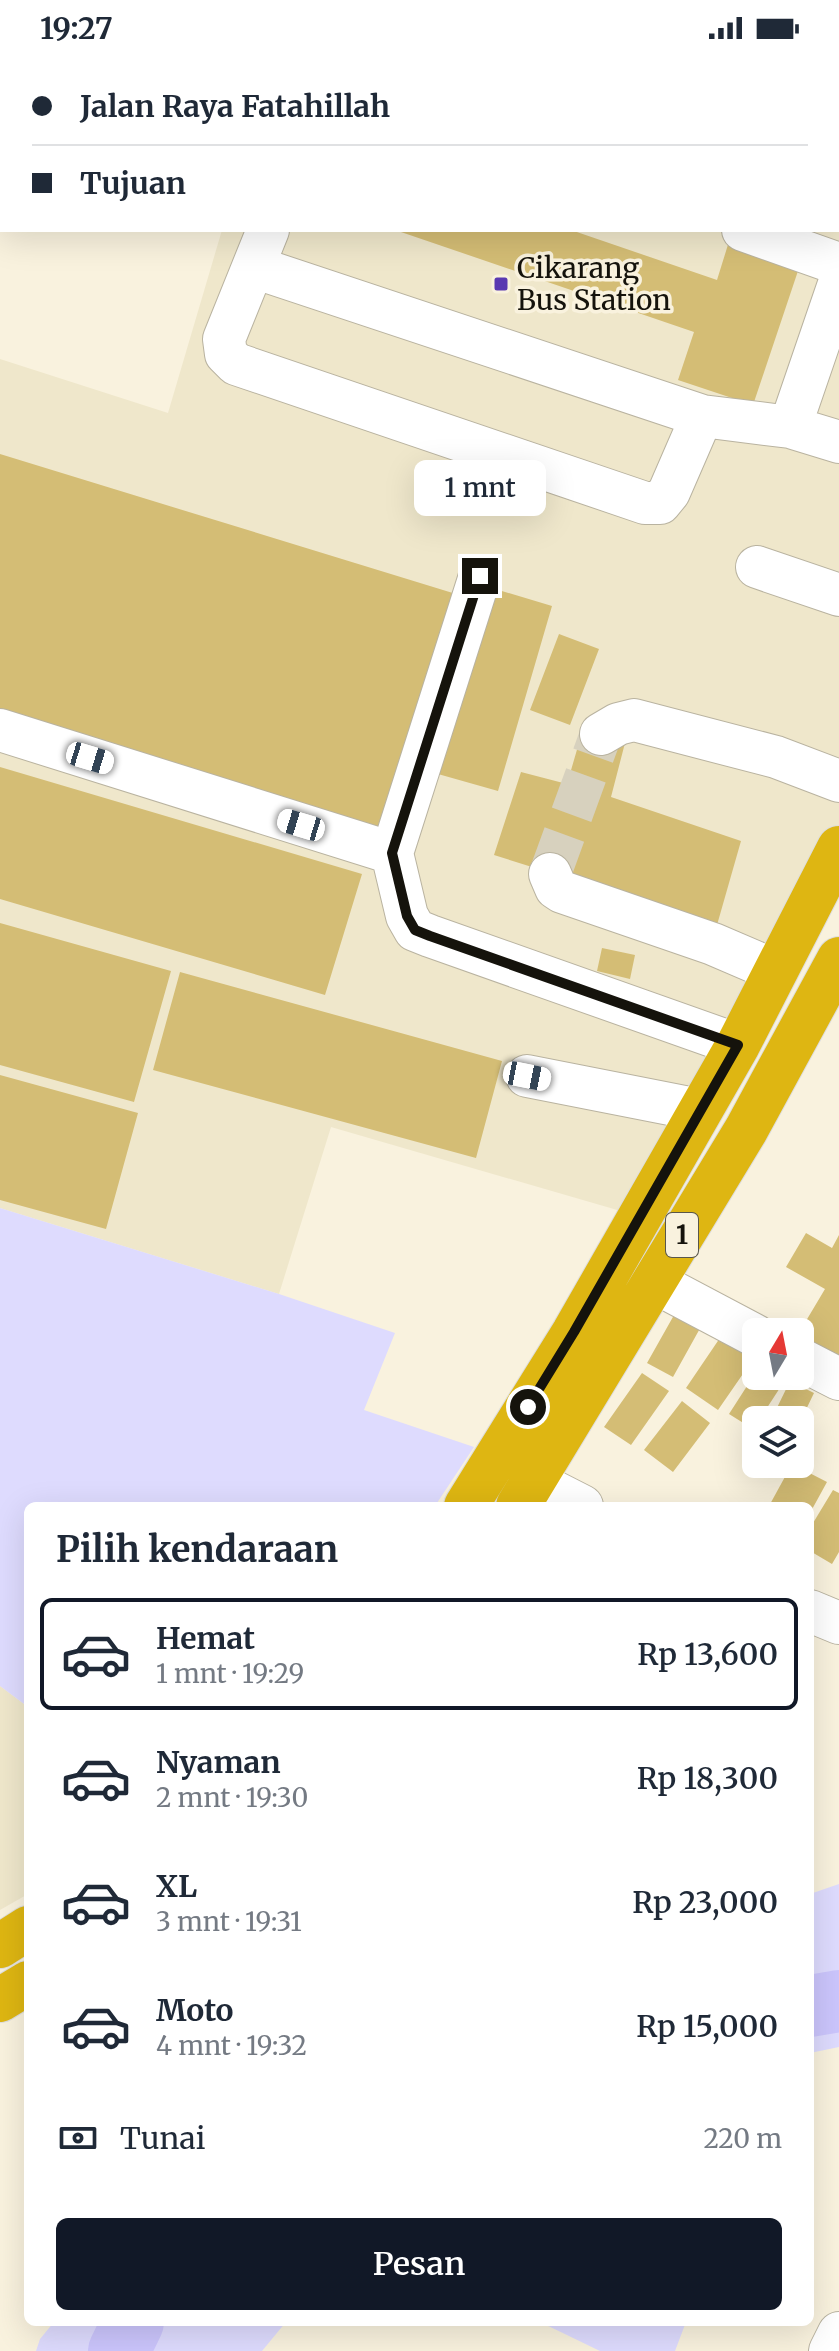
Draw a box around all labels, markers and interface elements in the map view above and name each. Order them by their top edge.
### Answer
text: 19:27 [40,9,113,47]
text: Jalan Raya Fatahillah [80,87,390,125]
text: Tujuan [80,164,186,202]
place label: Cikarang Bus Station [517,250,671,318]
marker: Cikarang Bus Station [492,275,510,293]
callout: 1 mnt [414,460,546,516]
text: 1 mnt [444,471,516,504]
route end [462,558,498,594]
car [64,740,116,776]
car [275,807,327,843]
car [501,1060,553,1092]
road number: 1 [666,1213,698,1257]
north arrow [742,1318,814,1390]
map controls [742,1318,814,1478]
route start [510,1389,546,1425]
button: layers [742,1406,814,1478]
text: Pilih kendaraan [56,1527,338,1572]
icon: car [60,1618,132,1690]
text: Hemat [156,1619,255,1657]
text: Rp 13,600 [637,1635,778,1673]
text: 1 mnt · 19:29 [156,1657,304,1690]
icon: car [60,1742,132,1814]
text: Nyaman [156,1743,281,1781]
text: Rp 18,300 [637,1759,778,1797]
text: 2 mnt · 19:30 [156,1781,308,1814]
icon: car [60,1866,132,1938]
text: XL [156,1867,197,1905]
text: Rp 23,000 [632,1883,778,1921]
text: 3 mnt · 19:31 [156,1905,302,1938]
icon: car [60,1990,132,2062]
text: Moto [156,1991,234,2029]
text: Rp 15,000 [636,2007,778,2045]
text: 4 mnt · 19:32 [156,2029,307,2062]
icon: cash [56,2116,100,2160]
text: Tunai [120,2119,205,2157]
text: 220 m [703,2122,782,2155]
button: Pesan [56,2218,782,2310]

